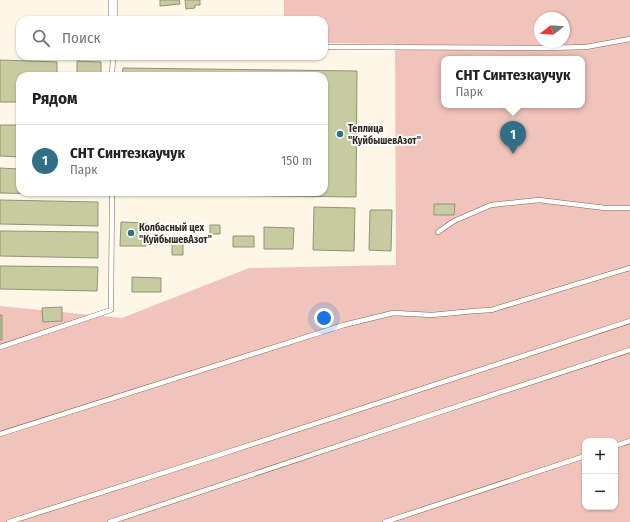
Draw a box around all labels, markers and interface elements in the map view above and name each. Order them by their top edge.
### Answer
north arrow [534,12,570,48]
search box [16,16,328,60]
icon: search [30,27,52,49]
text: Поиск [62,29,100,47]
popup [441,56,585,108]
text: СНТ Синтезкаучук [456,66,570,84]
text: Парк [456,84,483,99]
text: Рядом [32,88,77,109]
pin: 1 [500,121,526,154]
place label: Теплица "КуйбышевАзот" [348,123,421,147]
marker: Теплица "КуйбышевАзот" [335,129,345,139]
text: СНТ Синтезкаучук [70,144,185,162]
text: 1 [42,153,48,168]
text: 150 m [281,153,312,168]
text: Парк [70,162,97,177]
place label: Колбасный цех "КуйбышевАзот" [139,222,212,246]
marker: Колбасный цех "КуйбышевАзот" [126,228,136,238]
your location [314,308,334,328]
map controls [582,438,618,510]
button: + [582,438,618,474]
button: − [582,474,618,510]

